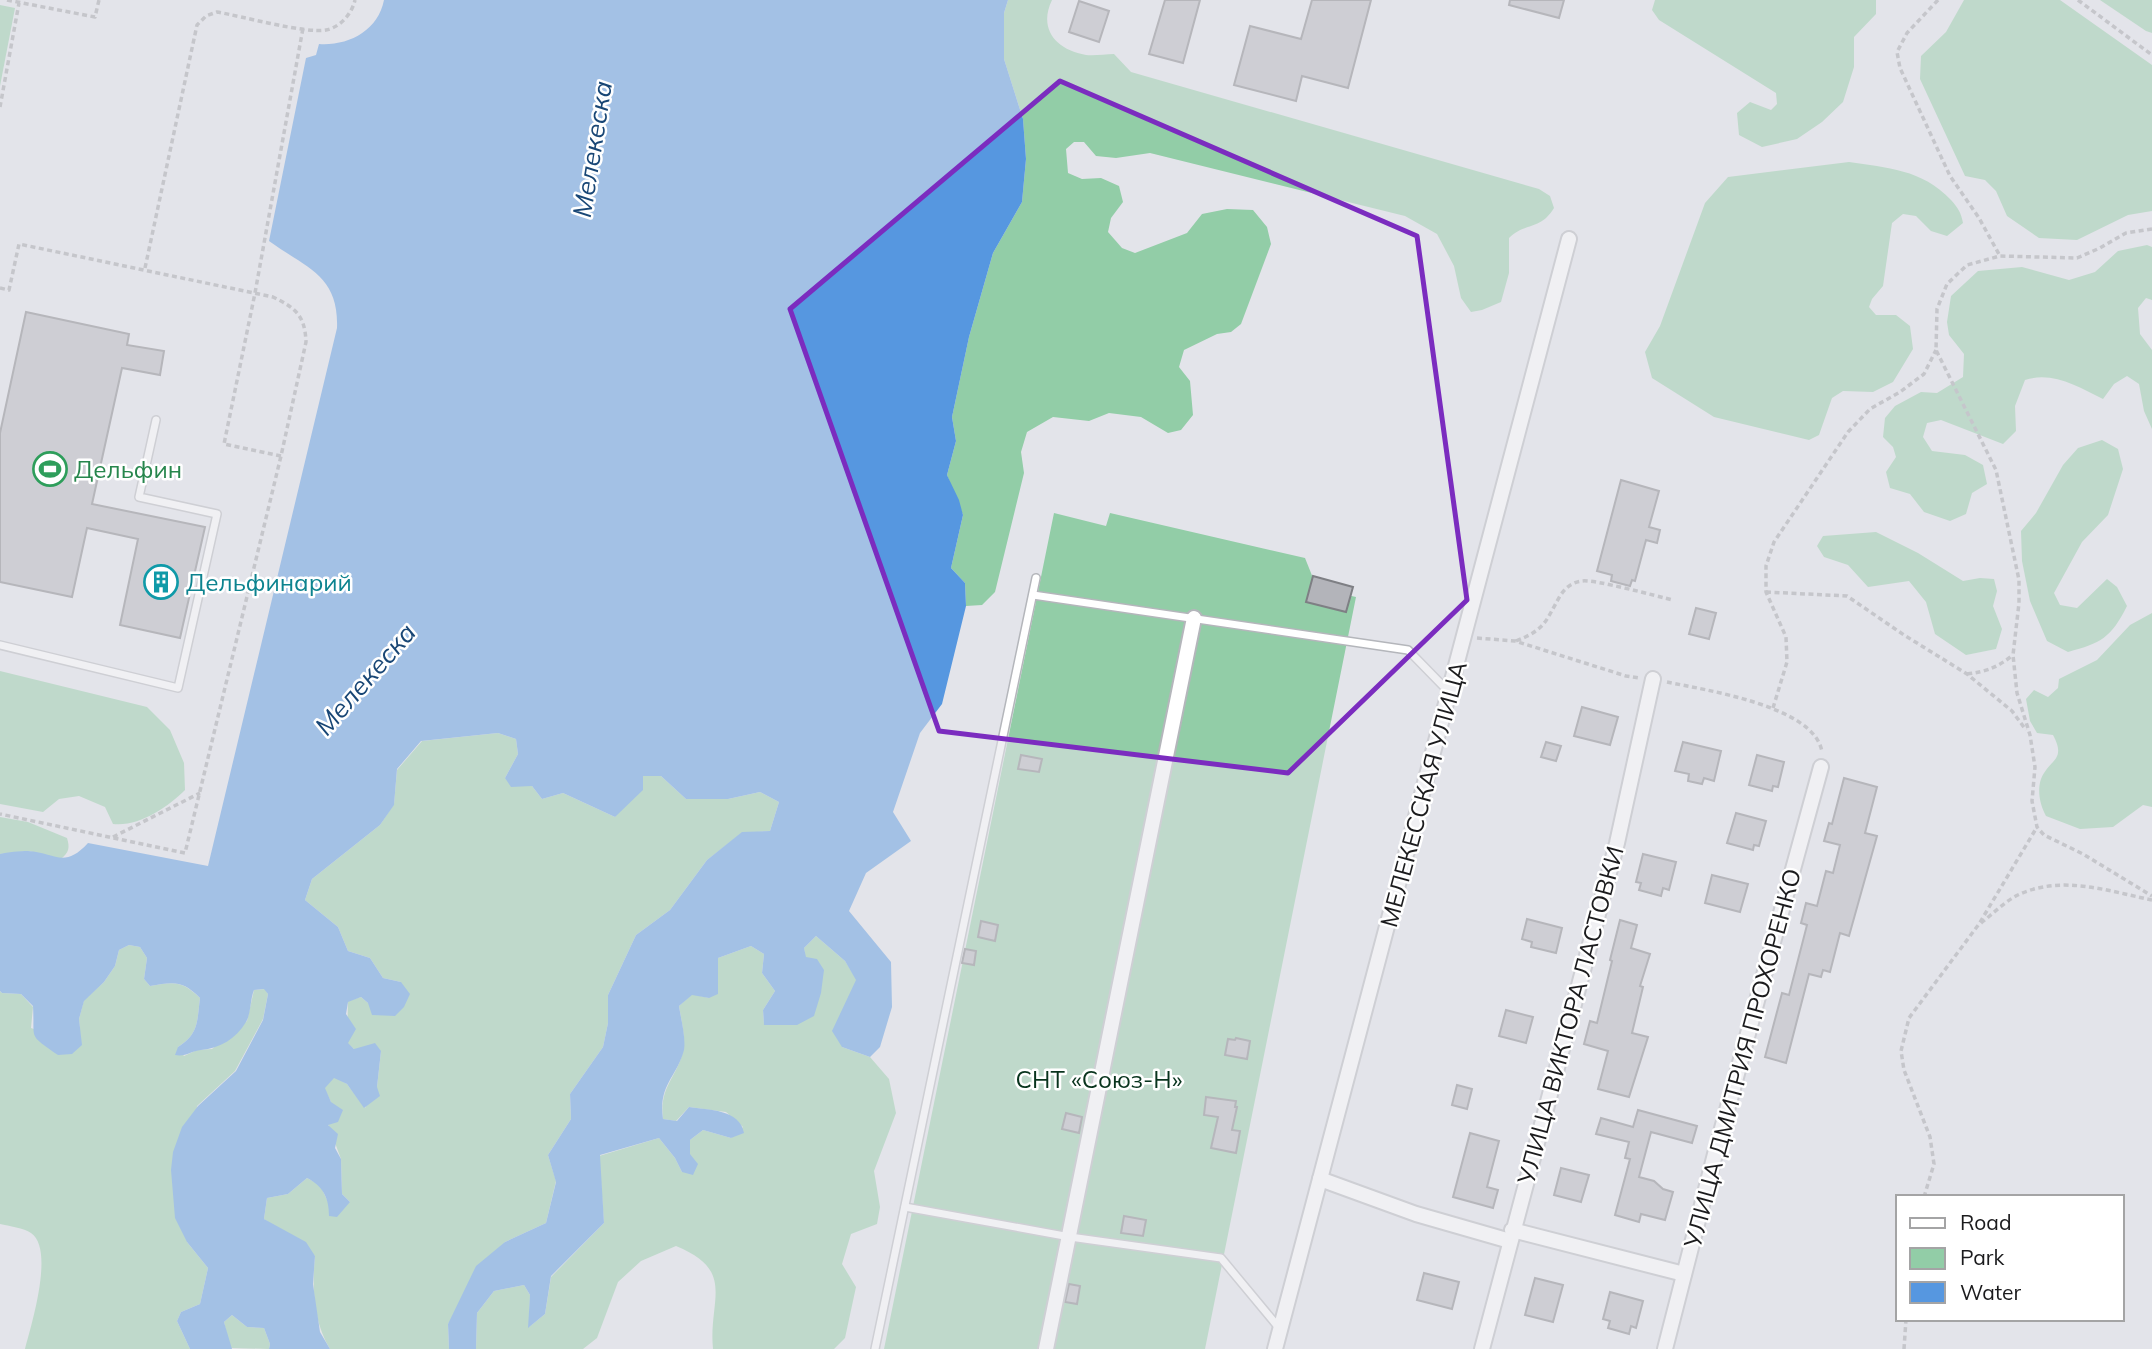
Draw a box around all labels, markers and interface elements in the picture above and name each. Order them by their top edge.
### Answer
water label: Мелекеска [565,78,619,220]
sports icon: Дельфин [31,450,69,488]
place label: Дельфин [74,454,182,484]
building icon: Дельфинарий [142,563,180,601]
place label: Дельфинарий [186,567,352,597]
water label: Мелекеска [307,616,423,742]
street label: МЕЛЕКЕССКАЯ УЛИЦА [1373,657,1473,930]
street label: УЛИЦА ВИКТОРА ЛАСТОВКИ [1510,843,1630,1188]
street label: УЛИЦА ДМИТРИЯ ПРОХОРЕНКО [1677,865,1807,1252]
park label: СНТ «Союз-Н» [1016,1064,1183,1094]
legend [1896,1195,2124,1321]
text: Road [1960,1209,2011,1235]
text: Park [1960,1244,2004,1270]
text: Water [1960,1279,2021,1305]

